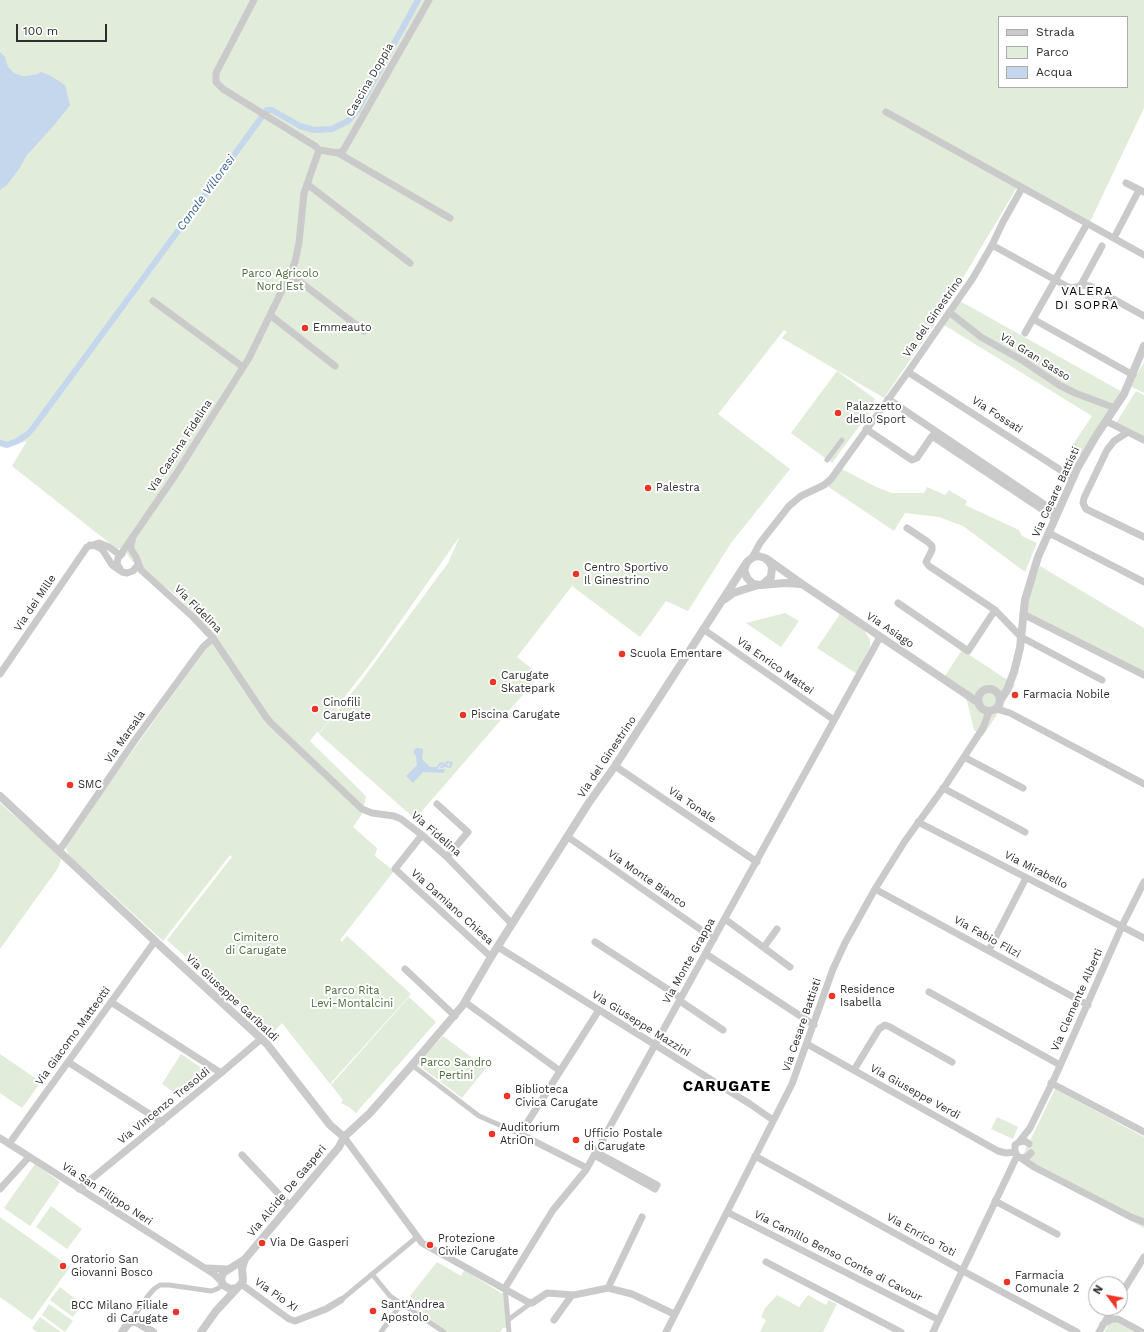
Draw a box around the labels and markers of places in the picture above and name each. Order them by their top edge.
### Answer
place label: Emmeauto [313,321,372,335]
marker: Emmeauto [300,323,310,333]
place label: Palazzetto dello Sport [846,400,906,426]
marker: Palazzetto dello Sport [833,408,843,418]
place label: Palestra [656,481,700,495]
marker: Palestra [643,483,653,493]
place label: Centro Sportivo Il Ginestrino [584,561,668,587]
marker: Centro Sportivo Il Ginestrino [571,569,581,579]
place label: Scuola Ementare [630,647,722,661]
marker: Scuola Ementare [617,649,627,659]
place label: Carugate Skatepark [501,669,555,695]
marker: Carugate Skatepark [488,677,498,687]
place label: Farmacia Nobile [1023,688,1110,702]
marker: Farmacia Nobile [1010,690,1020,700]
place label: Cinofili Carugate [323,696,371,722]
marker: Cinofili Carugate [310,704,320,714]
place label: Piscina Carugate [471,708,560,722]
marker: Piscina Carugate [458,710,468,720]
place label: SMC [78,778,102,792]
marker: SMC [65,780,75,790]
place label: Residence Isabella [840,983,895,1009]
marker: Residence Isabella [827,991,837,1001]
place label: Biblioteca Civica Carugate [515,1083,598,1109]
marker: Biblioteca Civica Carugate [502,1091,512,1101]
place label: Auditorium AtriOn [500,1121,560,1147]
place label: Ufficio Postale di Carugate [584,1127,662,1153]
marker: Auditorium AtriOn [487,1129,497,1139]
marker: Ufficio Postale di Carugate [571,1135,581,1145]
place label: Protezione Civile Carugate [438,1232,518,1258]
place label: Via De Gasperi [270,1236,349,1250]
marker: Via De Gasperi [257,1238,267,1248]
marker: Protezione Civile Carugate [425,1240,435,1250]
place label: Oratorio San Giovanni Bosco [71,1253,153,1279]
marker: Oratorio San Giovanni Bosco [58,1261,68,1271]
place label: Farmacia Comunale 2 [1015,1269,1079,1295]
marker: Farmacia Comunale 2 [1002,1277,1012,1287]
place label: Sant'Andrea Apostolo [381,1298,445,1324]
place label: BCC Milano Filiale di Carugate [71,1299,168,1325]
marker: Sant'Andrea Apostolo [368,1306,378,1316]
marker: BCC Milano Filiale di Carugate [171,1307,181,1317]

